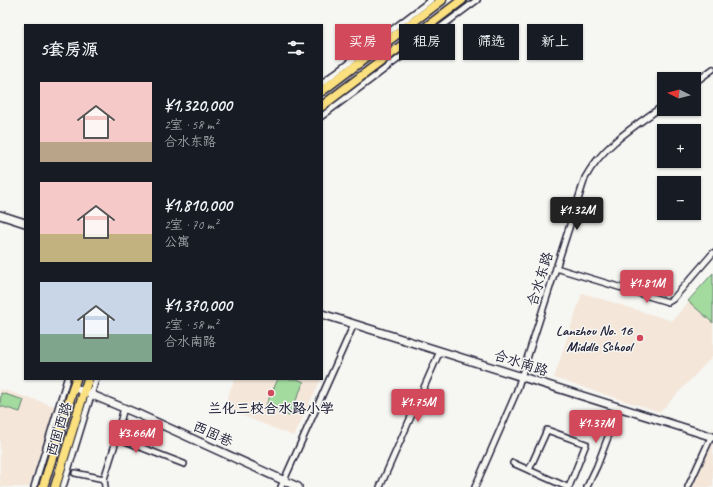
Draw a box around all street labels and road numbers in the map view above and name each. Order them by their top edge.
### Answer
street label: 合水东路 [523,250,557,308]
street label: 合水南路 [492,346,550,380]
street label: 西固西路 [43,400,75,458]
street label: 西固巷 [190,418,237,451]

